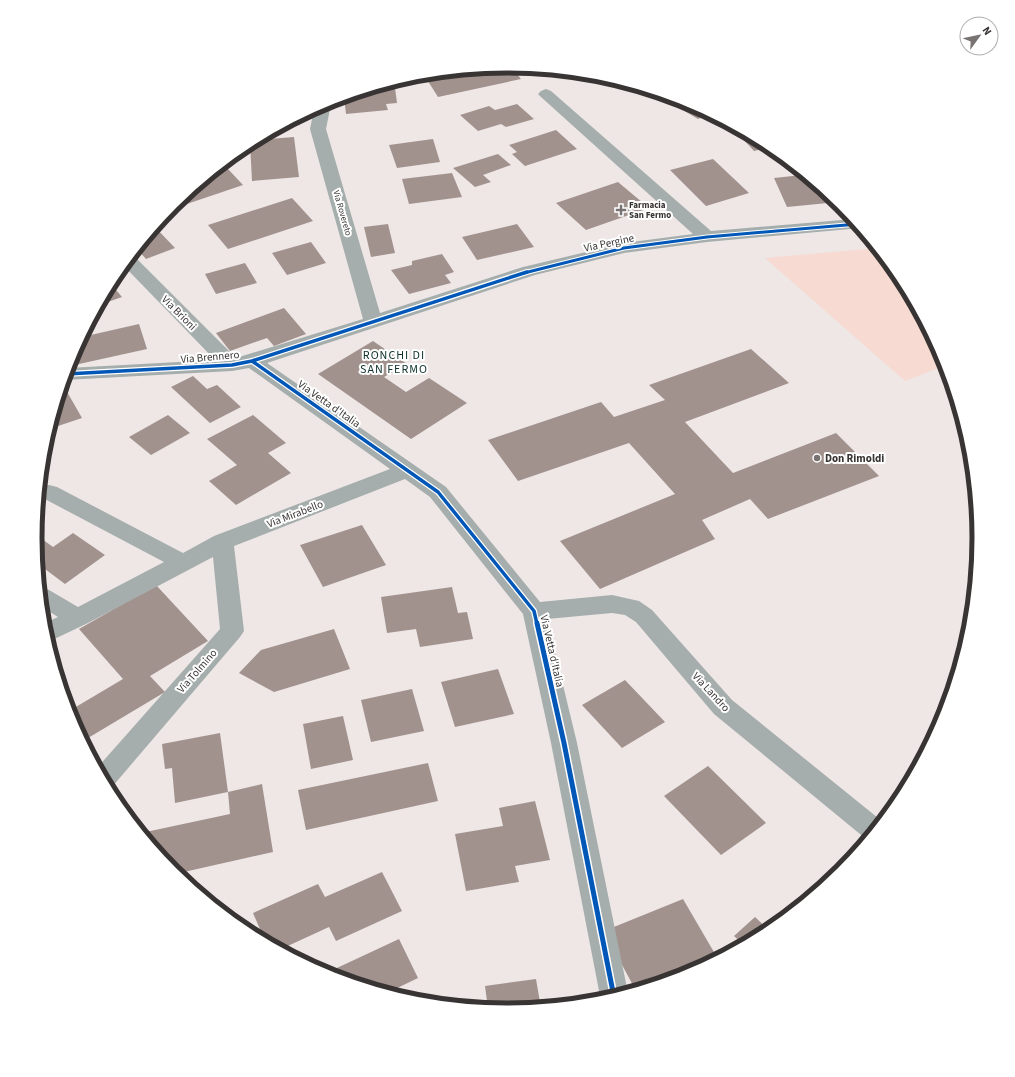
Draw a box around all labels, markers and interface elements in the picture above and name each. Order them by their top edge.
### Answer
north arrow [959,16,999,56]
text: N [979,24,995,38]
street label: Via Rovereto [329,189,355,237]
place label: Farmacia San Fermo [629,199,671,222]
marker: Farmacia San Fermo [616,205,626,215]
street label: Via Pergine [583,230,636,256]
street label: Via Brioni [158,292,200,334]
street label: Via Brennero [180,347,240,367]
district label: RONCHI DI SAN FERMO [360,347,428,378]
street label: Via Vetta d'Italia [295,377,363,431]
place label: Don Rimoldi [825,451,884,466]
marker: Don Rimoldi [812,453,822,463]
street label: Via Mirabello [265,496,325,532]
street label: Via Vetta d'Italia [536,613,568,689]
street label: Via Tolmino [174,646,220,696]
street label: Via Landro [689,669,733,715]

